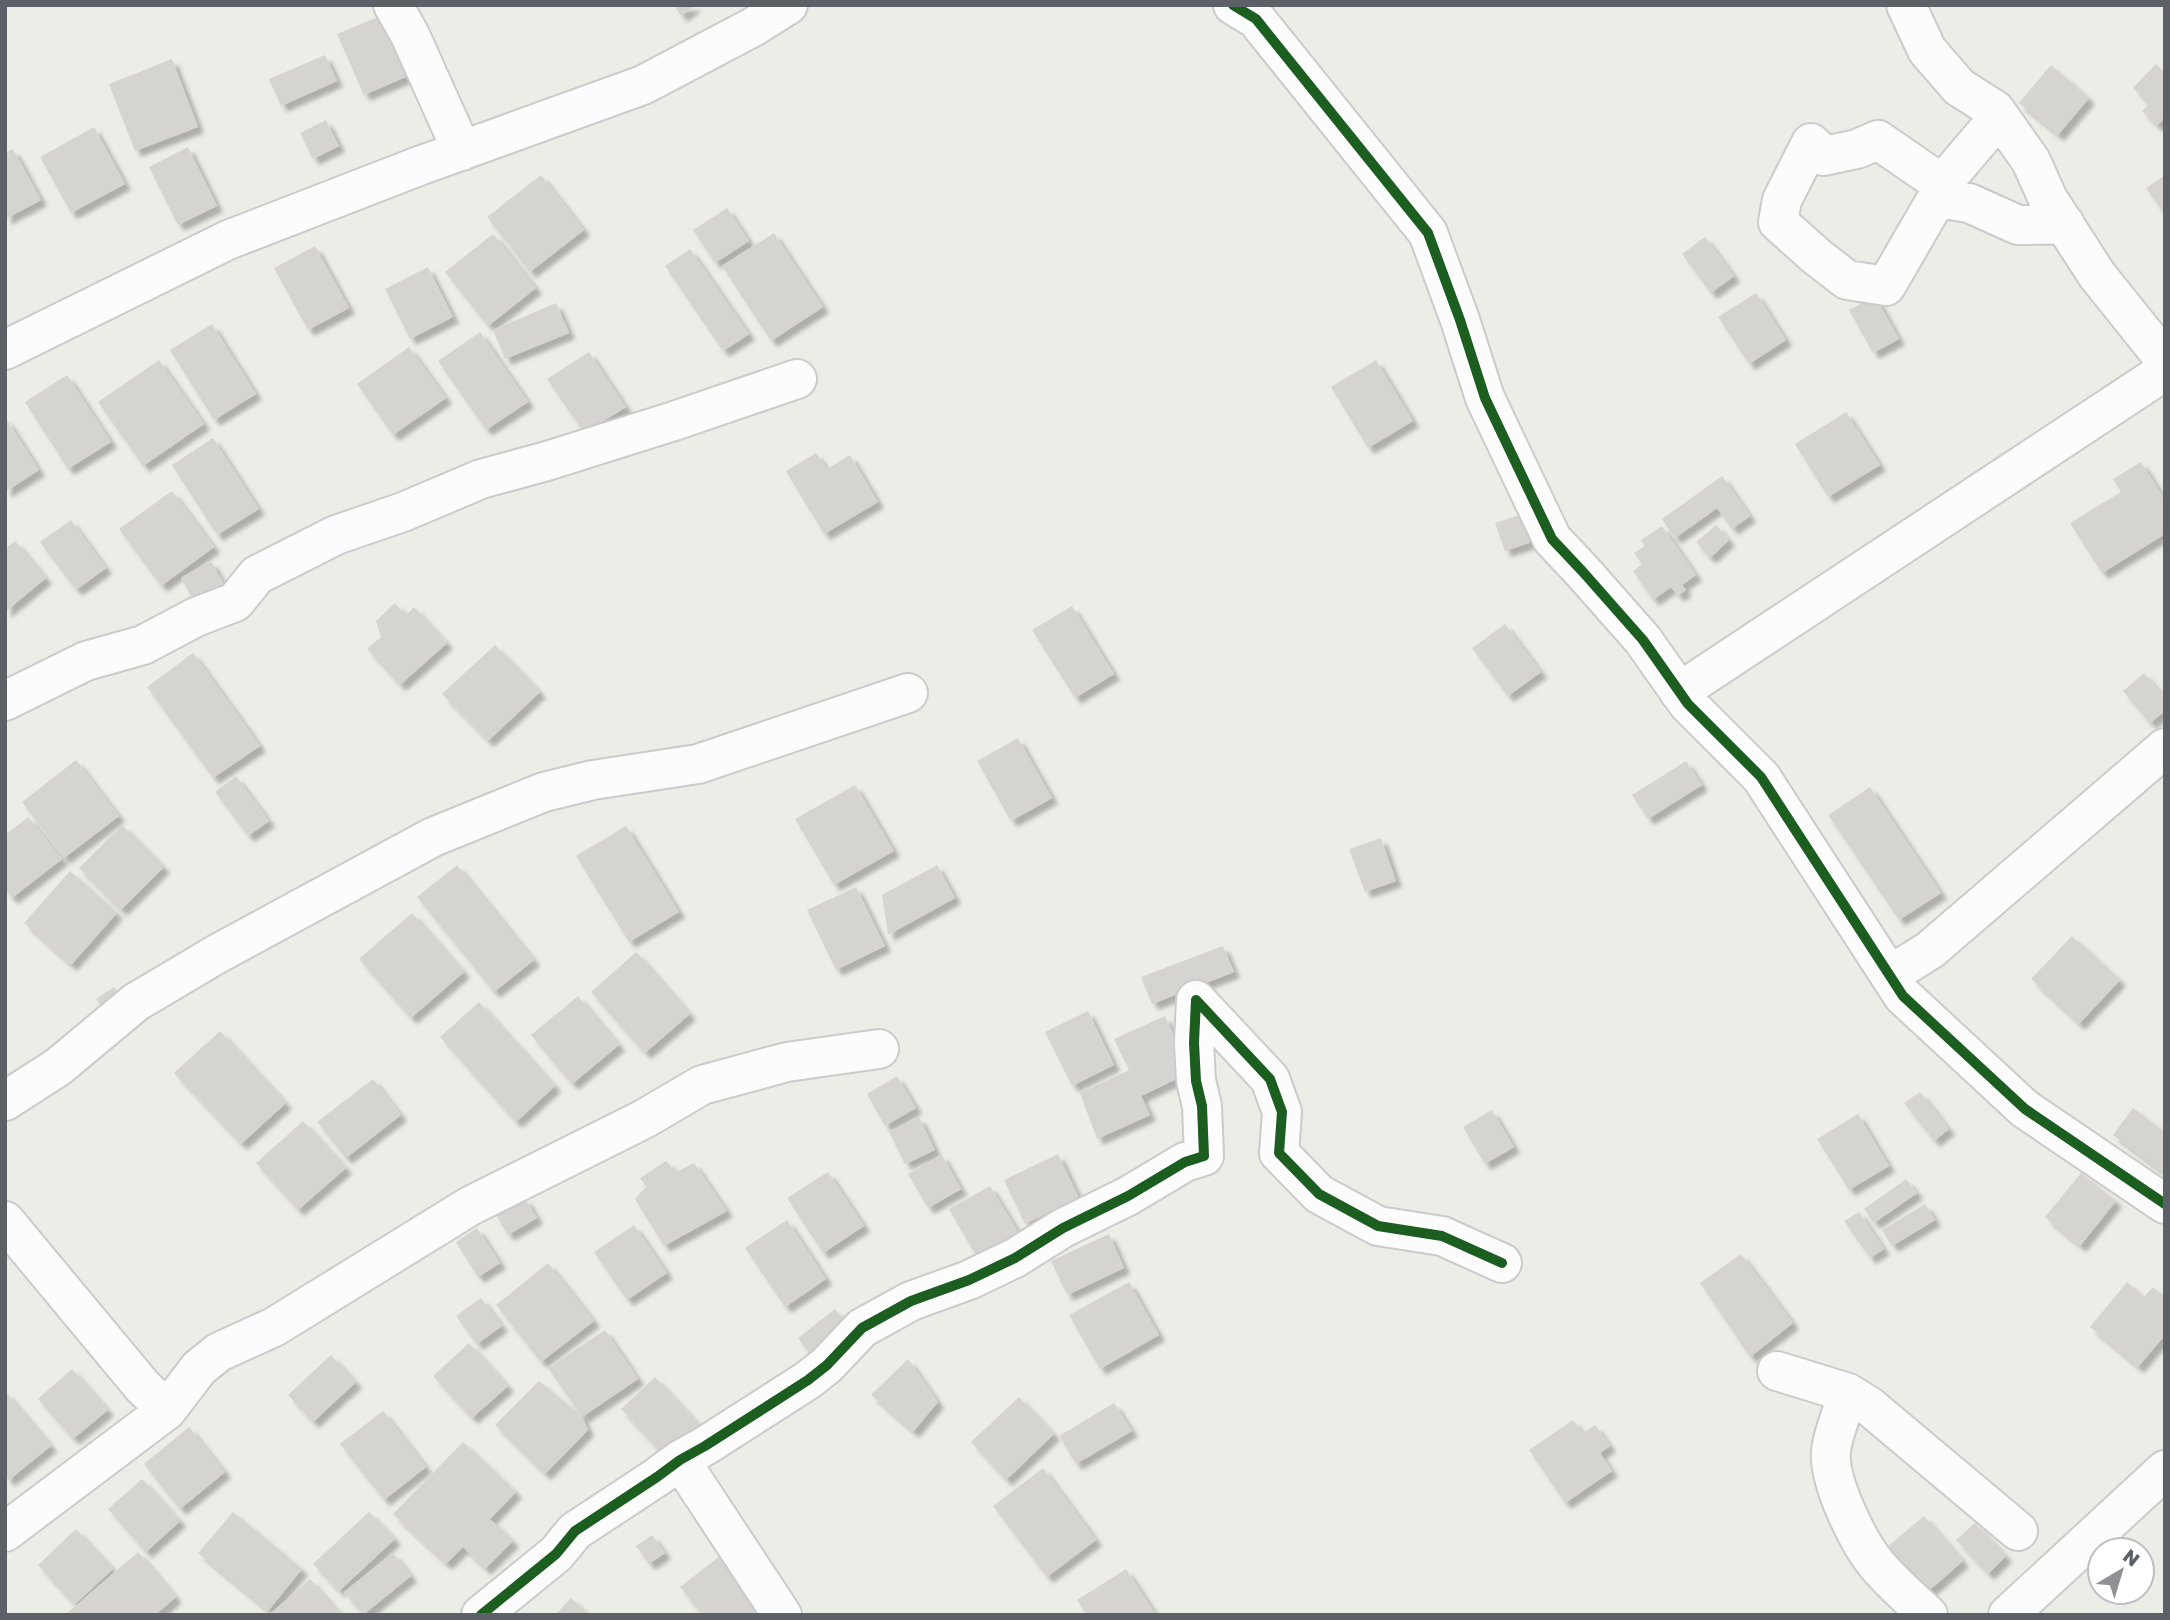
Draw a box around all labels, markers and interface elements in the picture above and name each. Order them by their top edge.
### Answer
north arrow [2086,1536,2156,1606]
text: N [2119,1544,2145,1571]

